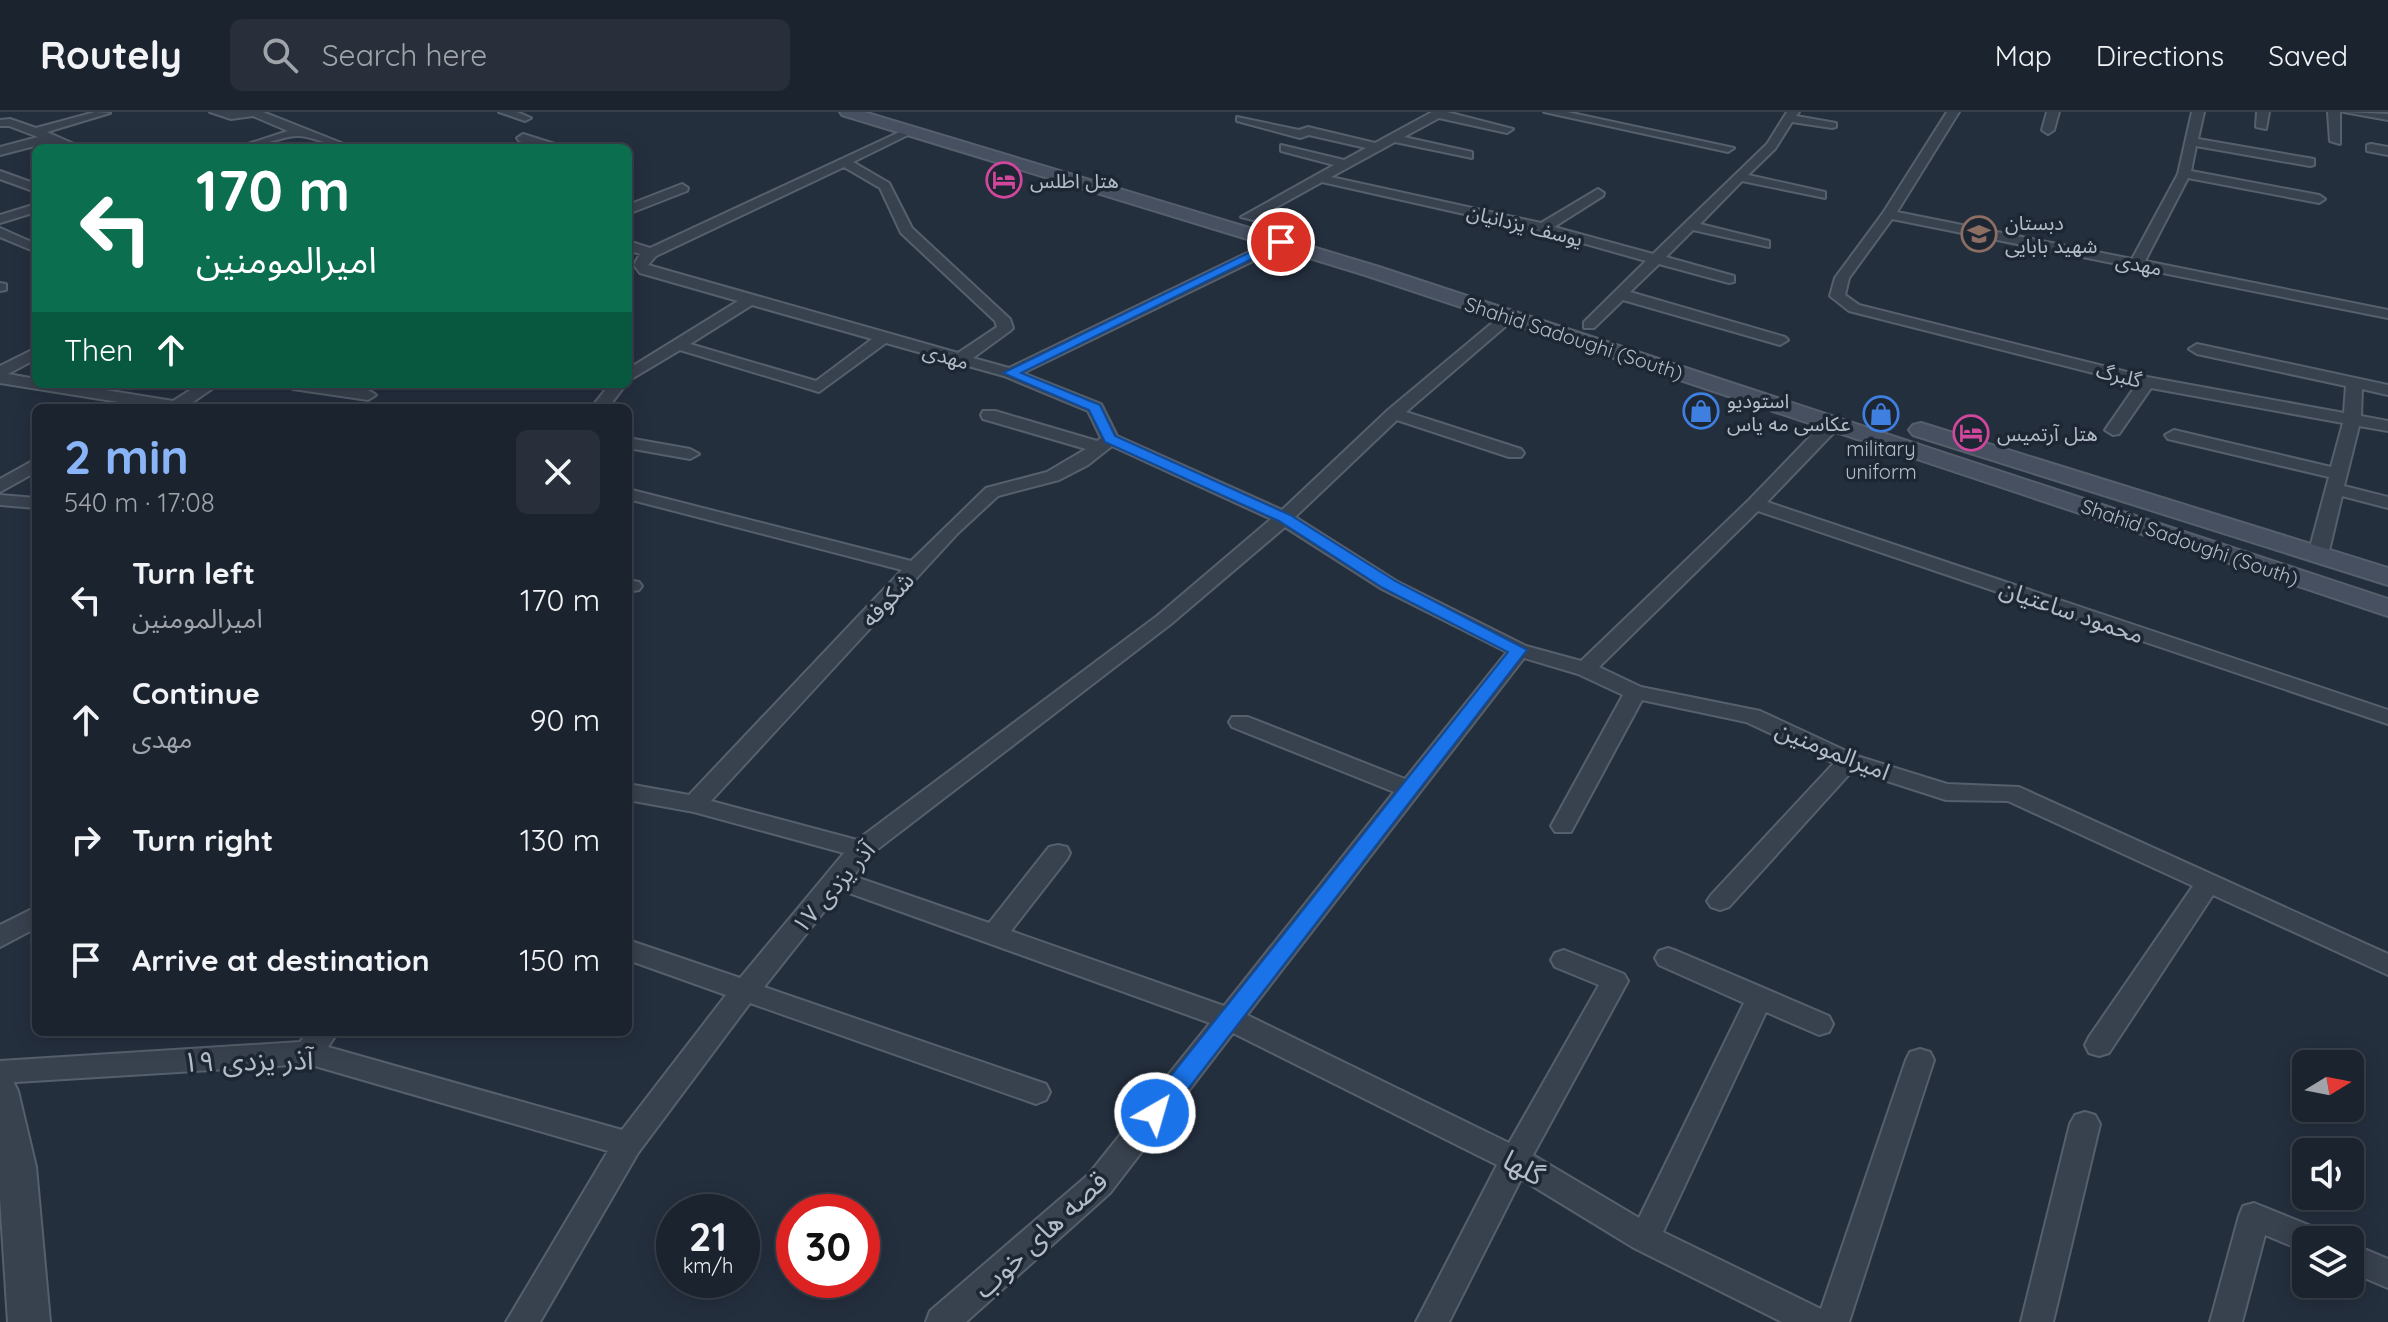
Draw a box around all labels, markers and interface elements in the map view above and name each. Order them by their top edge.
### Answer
search box [230,19,790,91]
text: Routely [40,31,182,79]
icon: search [258,33,302,77]
text: Search here [322,36,487,74]
text: Map [1995,38,2052,73]
text: Directions [2096,38,2224,73]
text: Saved [2268,38,2348,73]
text: 170 m [196,155,350,225]
hotel icon: هتل اطلس [985,161,1023,199]
place label: هتل اطلس [1030,168,1119,193]
icon: left [64,176,168,280]
street label: یوسف یزدانیان [1464,199,1586,251]
pin [1247,208,1315,276]
place label: دبستان شهید بابایی [2005,210,2097,258]
school or university icon: دبستان شهید بابایی [1960,215,1998,253]
icon: arrive [1259,220,1303,264]
text: امیرالمومنین [196,237,377,282]
street label: مهدی [2114,247,2164,281]
street label: Shahid Sadoughi (South) [1462,291,1686,385]
icon: ahead [149,328,193,372]
text: Then [64,331,133,369]
street label: مهدی [920,338,972,374]
street label: گلبرگ [2094,357,2145,393]
place label: استودیو عکاسی مه یاس [1727,388,1851,436]
shop icon: استودیو عکاسی مه یاس [1682,392,1720,430]
shop icon: military uniform [1862,395,1900,433]
hotel icon: هتل آرتمیس [1952,414,1990,452]
place label: هتل آرتمیس [1997,421,2098,446]
text: 2 min [64,426,189,486]
button: close [516,430,600,514]
place label: military uniform [1845,436,1917,484]
text: 540 m · 17:08 [64,486,215,519]
street label: Shahid Sadoughi (South) [2078,493,2302,591]
text: Turn left [132,554,255,592]
street label: شکوفه [854,565,920,633]
street label: محمود ساعتیان [1996,572,2148,650]
icon: left [64,578,108,622]
text: 170 m [520,581,600,619]
text: امیرالمومنین [132,602,263,635]
text: Continue [132,674,260,712]
icon: ahead [64,698,108,742]
text: 90 m [530,701,600,739]
street label: امیرالمومنین [1771,713,1895,787]
text: مهدی [132,722,192,755]
icon: right [64,818,108,862]
text: Turn right [132,821,273,859]
text: 130 m [520,821,600,859]
street label: آذر یزدی ۱۷ [785,834,882,939]
icon: arrive [64,938,108,982]
text: Arrive at destination [132,941,430,979]
text: 150 m [519,941,600,979]
street label: آذر یزدی ۱۹ [182,1041,316,1079]
north arrow [2292,1050,2364,1122]
map controls [2292,1050,2364,1298]
position arrow [1113,1071,1197,1155]
button: sound [2292,1138,2364,1210]
street label: گلها [1497,1141,1551,1193]
street label: قصه های خوب [966,1163,1114,1305]
speed limit sign: 30 [776,1194,880,1298]
text: 21 [689,1211,727,1261]
button: layers [2292,1226,2364,1298]
text: km/h [683,1253,733,1278]

